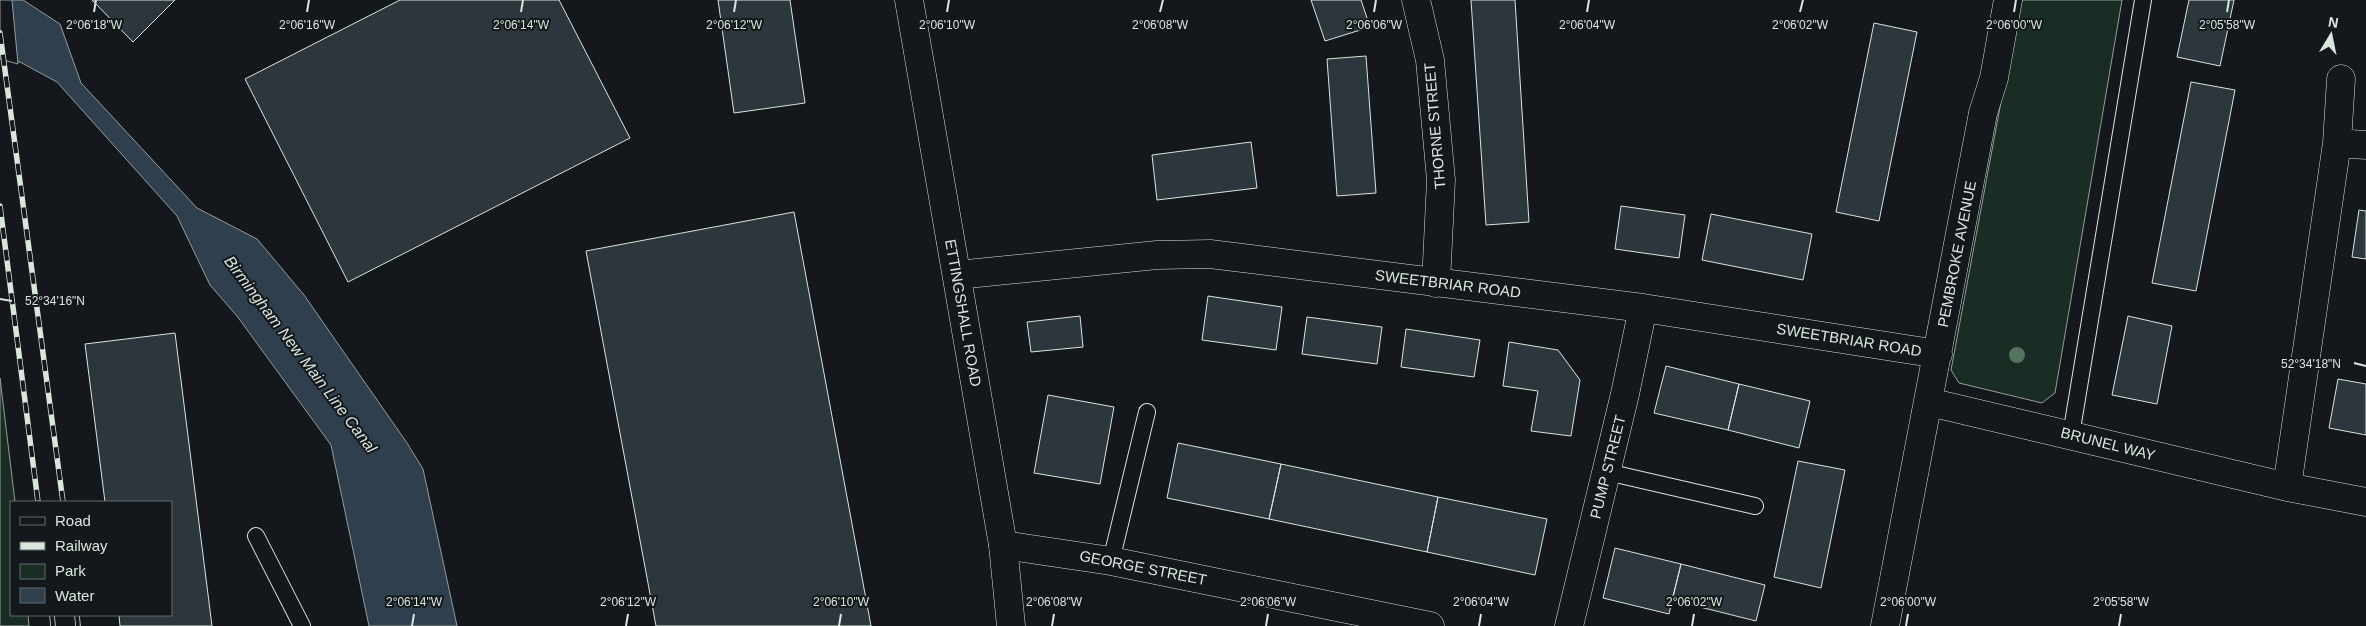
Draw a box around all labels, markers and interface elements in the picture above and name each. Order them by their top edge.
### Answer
north arrow [2306,10,2356,60]
text: N [2327,13,2340,31]
text: 2°06'18"W [66,18,123,32]
text: 2°06'16"W [279,18,336,32]
text: 2°06'14"W [493,18,550,32]
text: 2°06'12"W [706,18,763,32]
text: 2°06'10"W [919,18,976,32]
text: 2°06'08"W [1132,18,1189,32]
text: 2°06'06"W [1346,18,1403,32]
text: 2°06'04"W [1559,18,1616,32]
text: 2°06'02"W [1772,18,1829,32]
text: 2°06'00"W [1986,18,2043,32]
text: 2°05'58"W [2199,18,2256,32]
street label: THORNE STREET [1421,62,1448,190]
street label: PEMBROKE AVENUE [1934,179,1979,329]
street label: ETTINGSHALL ROAD [942,238,985,388]
water label: Birmingham New Main Line Canal [221,253,380,456]
street label: SWEETBRIAR ROAD [1374,266,1522,301]
text: 52°34'16"N [25,294,85,308]
street label: SWEETBRIAR ROAD [1775,320,1923,359]
text: 52°34'18"N [2281,357,2341,371]
street label: PUMP STREET [1586,413,1629,521]
street label: BRUNEL WAY [2059,424,2157,463]
legend [10,501,172,616]
text: Road [55,512,91,529]
text: Railway [55,537,108,554]
street label: GEORGE STREET [1078,547,1208,588]
text: Park [55,562,86,579]
text: Water [55,587,94,604]
text: 2°06'14"W [386,595,443,609]
text: 2°06'12"W [600,595,657,609]
text: 2°06'10"W [813,595,870,609]
text: 2°06'08"W [1026,595,1083,609]
text: 2°06'06"W [1240,595,1297,609]
text: 2°06'04"W [1453,595,1510,609]
text: 2°06'02"W [1666,595,1723,609]
text: 2°06'00"W [1880,595,1937,609]
text: 2°05'58"W [2093,595,2150,609]

